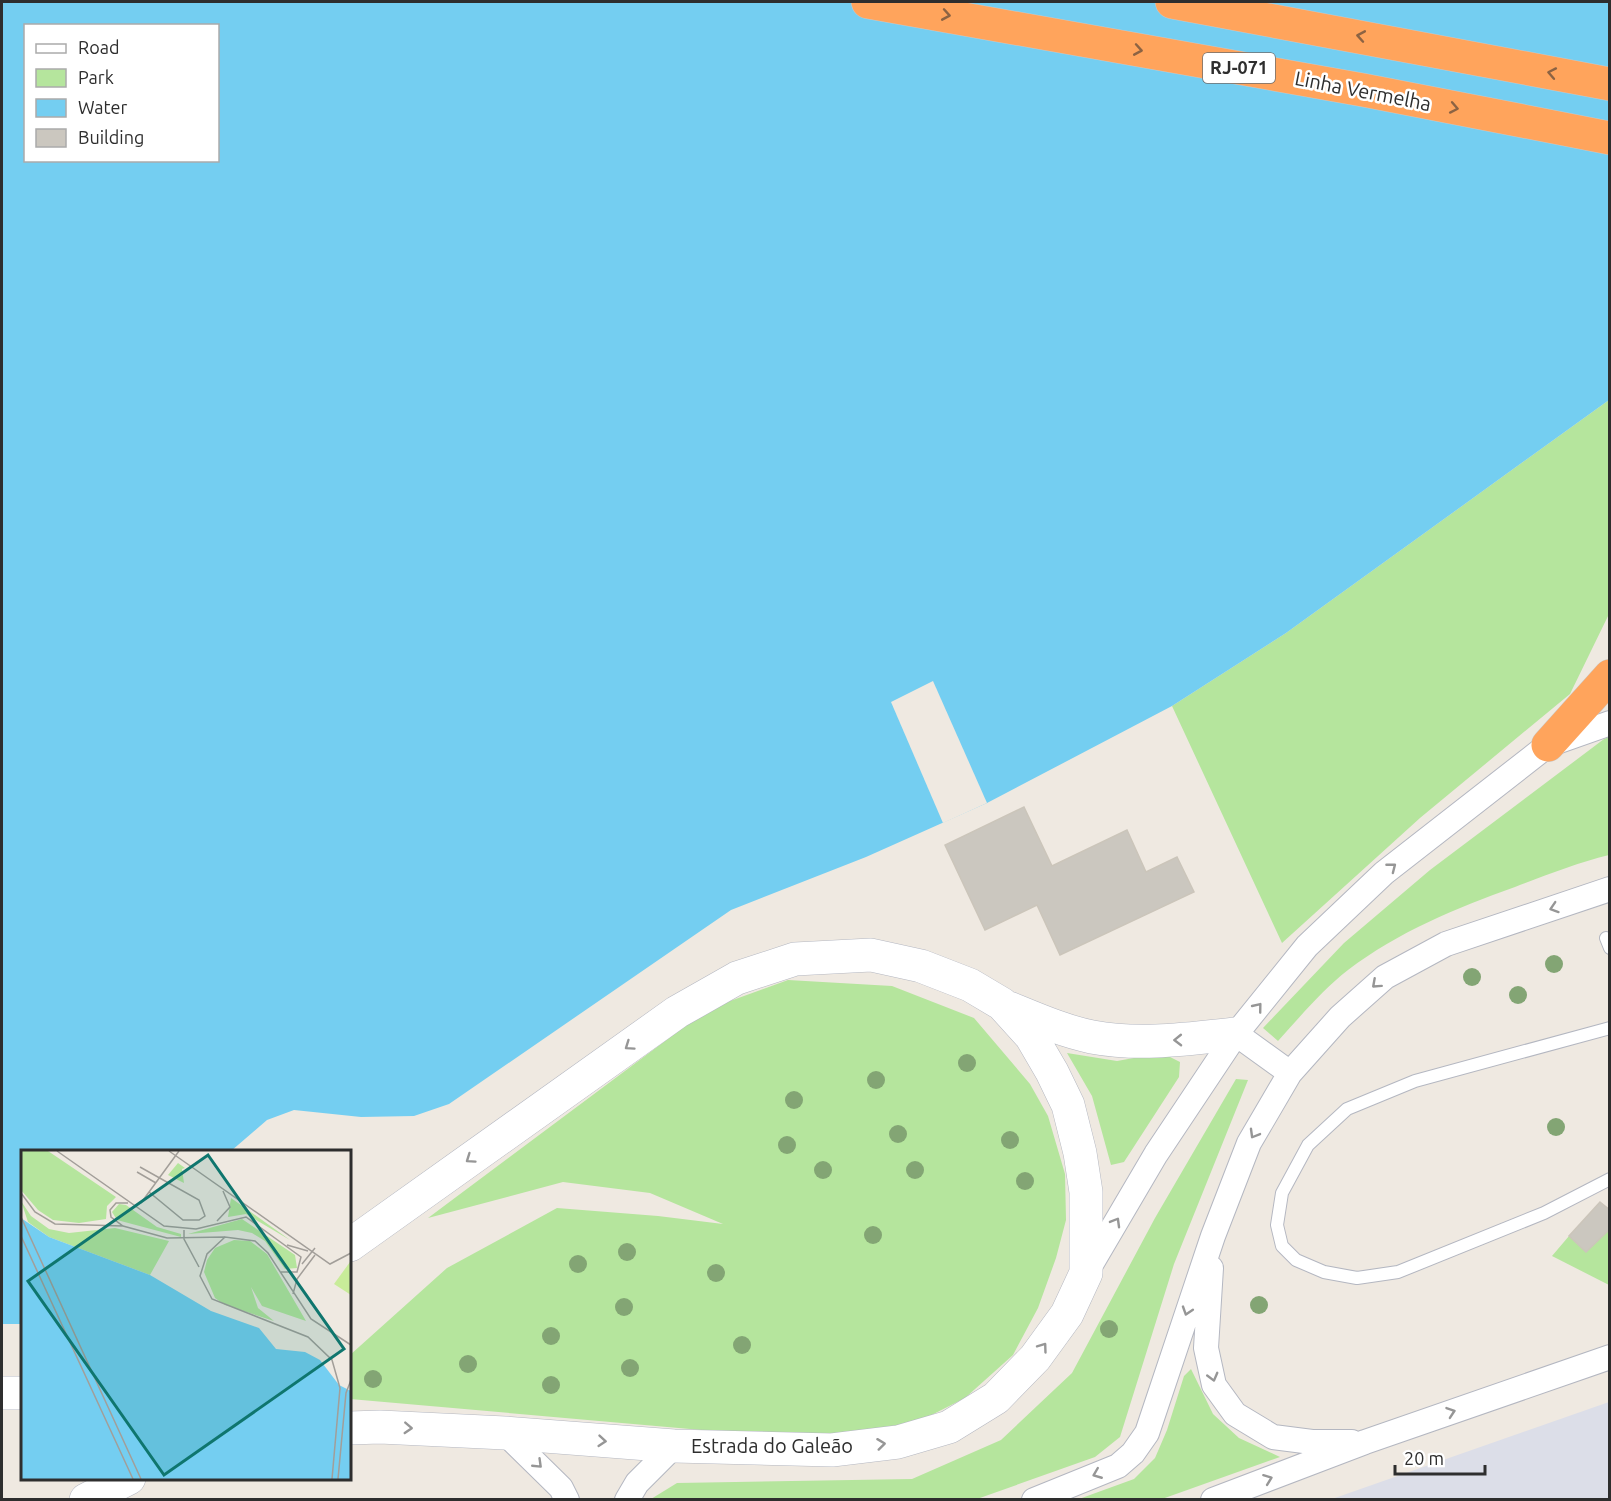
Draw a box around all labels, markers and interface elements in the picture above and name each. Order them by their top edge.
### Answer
one-way arrow [942,9,951,21]
legend [24,24,219,162]
one-way arrow [1356,31,1365,43]
text: Road [78,37,120,57]
one-way arrow [1133,43,1143,56]
road number: RJ-071 [1203,53,1275,83]
street label: Linha Vermelha [1293,66,1433,115]
text: Park [78,67,114,87]
one-way arrow [1547,67,1557,80]
text: Water [78,97,128,117]
one-way arrow [1449,101,1459,114]
text: Building [78,127,144,147]
one-way arrow [1385,863,1396,874]
one-way arrow [1549,901,1560,913]
one-way arrow [1372,977,1383,988]
one-way arrow [1250,1003,1261,1014]
one-way arrow [1173,1034,1182,1047]
one-way arrow [625,1039,636,1050]
one-way arrow [1250,1128,1261,1139]
inset map [21,1150,351,1480]
one-way arrow [466,1152,477,1163]
one-way arrow [1109,1218,1120,1228]
one-way arrow [1182,1305,1195,1316]
one-way arrow [1036,1343,1047,1354]
one-way arrow [1205,1372,1218,1382]
one-way arrow [1446,1407,1456,1420]
one-way arrow [403,1421,412,1434]
one-way arrow [598,1434,607,1447]
street label: Estrada do Galeão [691,1434,853,1457]
one-way arrow [876,1438,885,1451]
scale bar [1395,1438,1485,1476]
text: 20 m [1404,1448,1444,1468]
one-way arrow [531,1457,542,1468]
one-way arrow [1093,1467,1104,1479]
one-way arrow [1262,1474,1273,1486]

